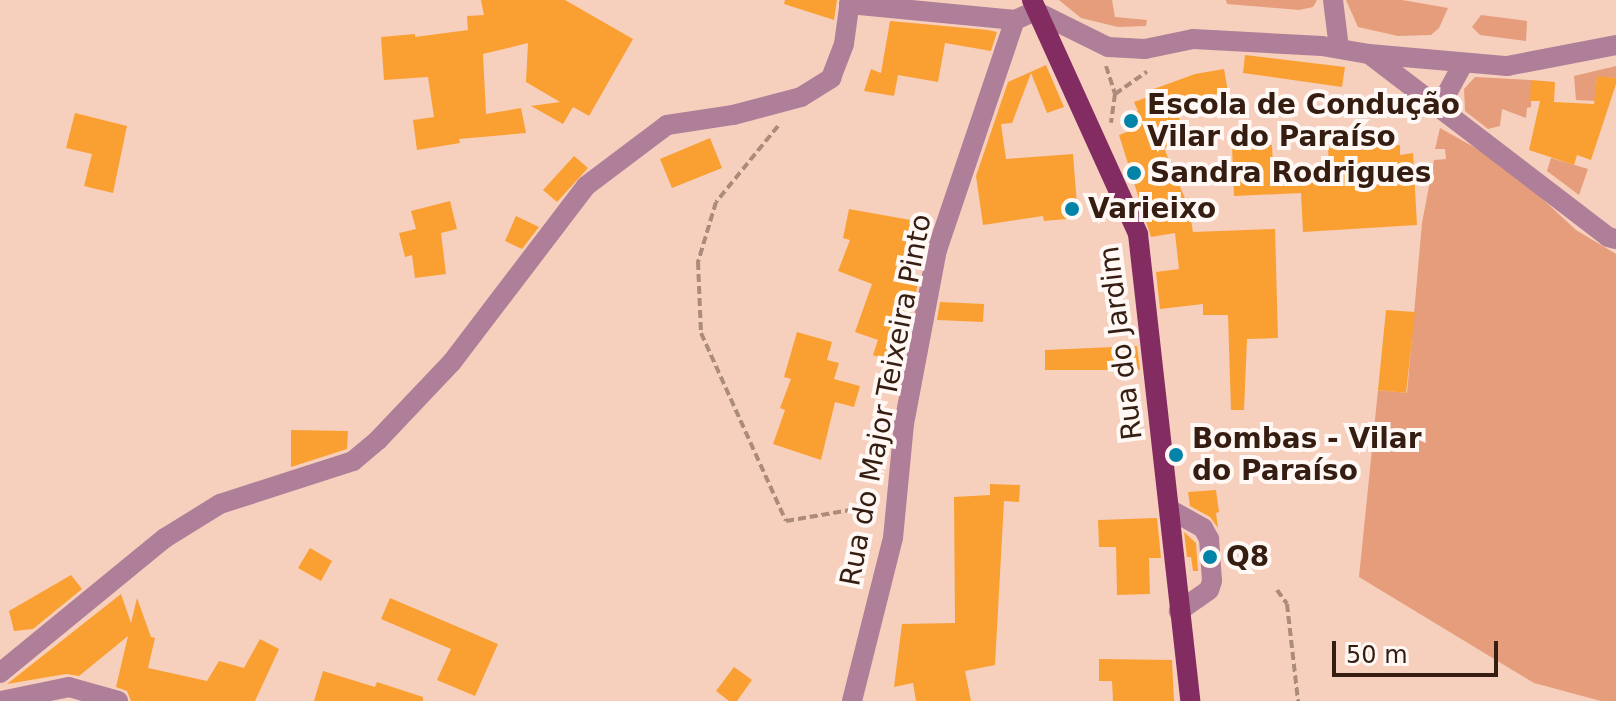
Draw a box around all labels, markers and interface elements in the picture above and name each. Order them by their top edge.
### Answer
place label: Escola de Condução Vilar do Paraíso [1147,88,1460,154]
marker: Escola de Condução Vilar do Paraíso [1122,112,1140,130]
place label: Sandra Rodrigues [1150,156,1431,190]
marker: Sandra Rodrigues [1125,164,1143,182]
place label: Varieixo [1088,192,1216,226]
marker: Varieixo [1063,200,1081,218]
street label: Rua do Major Teixeira Pinto [833,211,939,589]
street label: Rua do Jardim [1092,244,1150,442]
place label: Bombas - Vilar do Paraíso [1192,422,1422,488]
marker: Bombas - Vilar do Paraíso [1167,446,1185,464]
place label: Q8 [1226,540,1269,574]
marker: Q8 [1201,548,1219,566]
scale bar [1336,625,1502,675]
text: 50 m [1346,641,1408,669]

